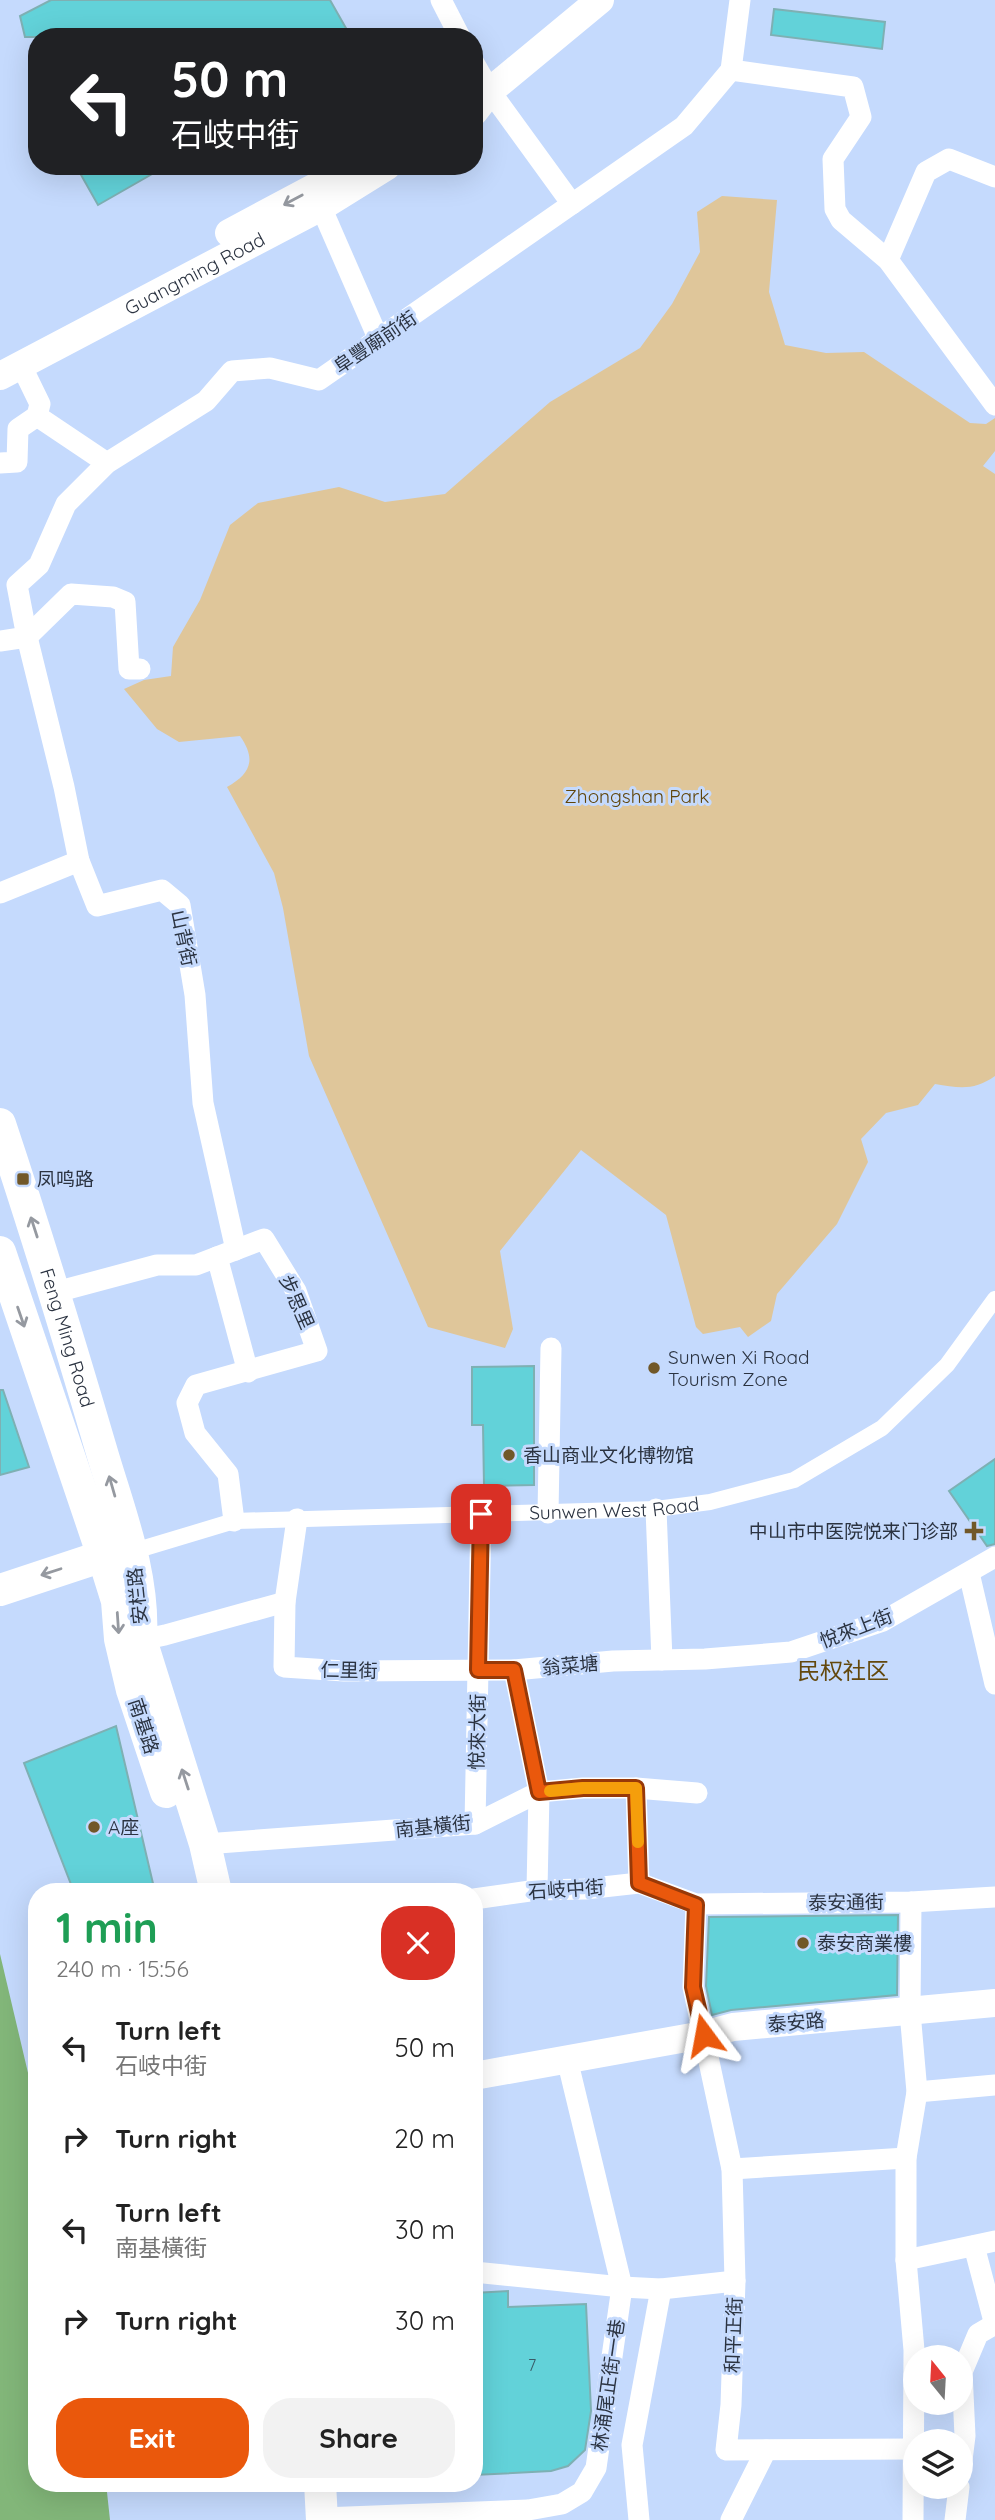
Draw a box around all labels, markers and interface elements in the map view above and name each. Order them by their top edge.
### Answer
text: 50 m [171,48,288,109]
icon: left [56,56,147,147]
text: 石岐中街 [171,114,299,154]
one-way arrow [283,193,304,207]
street label: Guangming Road [121,227,269,320]
street label: 阜豐廟前街 [329,305,421,379]
park label: Zhongshan Park [565,784,709,808]
street label: 山背街 [166,908,202,968]
place label: 凤鸣路 [37,1167,94,1191]
marker: 凤鸣路 [15,1171,31,1187]
one-way arrow [27,1217,39,1239]
street label: Feng Ming Road [35,1265,100,1410]
street label: 步思里 [274,1271,320,1333]
one-way arrow [16,1306,28,1328]
place label: Sunwen Xi Road Tourism Zone [668,1345,810,1391]
marker: Sunwen Xi Road Tourism Zone [646,1360,662,1376]
place label: 香山商业文化博物馆 [523,1443,694,1467]
marker: 香山商业文化博物馆 [501,1447,517,1463]
one-way arrow [105,1475,118,1498]
pin [451,1484,511,1544]
street label: Sunwen West Road [529,1492,701,1525]
icon: arrive [462,1495,500,1533]
place label: 中山市中医院悦来门诊部 [749,1519,958,1543]
marker: 中山市中医院悦来门诊部 [964,1521,984,1541]
street label: 安栏路 [122,1566,152,1626]
one-way arrow [41,1567,63,1580]
street label: 悅來上街 [816,1603,896,1653]
one-way arrow [112,1611,125,1633]
street label: 翁菜塘 [541,1651,599,1679]
district label: 民权社区 [797,1656,889,1685]
street label: 仁里街 [320,1658,378,1682]
street label: 悅來大街 [464,1694,490,1770]
street label: 南基路 [124,1695,164,1757]
one-way arrow [177,1768,190,1790]
street label: 南基橫街 [394,1810,472,1842]
place label: A座 [108,1815,139,1839]
marker: A座 [86,1819,102,1835]
street label: 石岐中街 [527,1874,605,1904]
street label: 泰安通街 [808,1889,884,1915]
text: 1 min [56,1901,158,1954]
button: close [381,1906,455,1980]
place label: 泰安商業樓 [817,1931,912,1955]
marker: 泰安商業樓 [795,1935,811,1951]
text: 240 m · 15:56 [56,1954,189,1983]
position arrow [667,1998,741,2072]
street label: 泰安路 [767,2008,825,2036]
text: Turn left [115,2014,222,2047]
icon: left [56,2029,94,2067]
text: 50 m [395,2031,455,2064]
text: 石岐中街 [115,2051,207,2080]
icon: right [56,2120,94,2158]
text: Turn right [115,2122,237,2155]
text: 20 m [394,2122,455,2155]
text: Turn left [115,2196,222,2229]
icon: left [56,2211,94,2249]
text: 30 m [395,2213,455,2246]
text: 南基橫街 [115,2233,207,2262]
street label: 和平正街 [720,2297,746,2373]
icon: right [56,2302,94,2340]
text: Turn right [115,2304,237,2337]
text: 30 m [395,2304,455,2337]
street label: 林涌尾正街一巷 [587,2317,629,2453]
north arrow [903,2345,973,2415]
map controls [903,2345,973,2499]
house number: 7 [528,2355,536,2375]
button: Exit [56,2398,249,2478]
button: Share [263,2398,455,2478]
button: layers [903,2429,973,2499]

